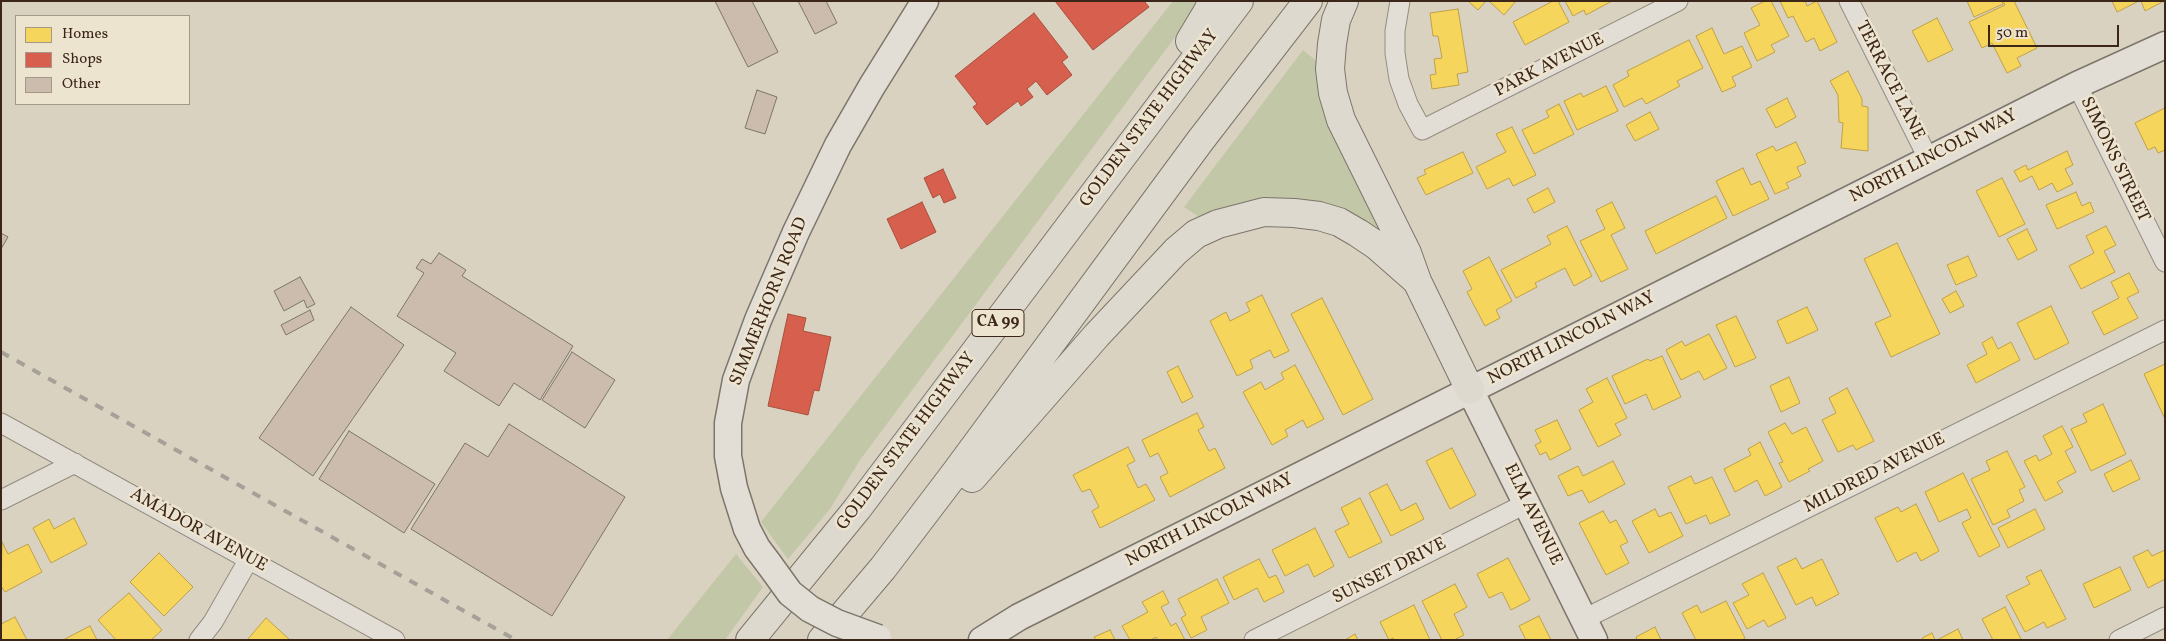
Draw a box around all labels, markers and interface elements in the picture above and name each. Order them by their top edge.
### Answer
legend [15,15,190,105]
scale bar [1991,15,2122,47]
street label: TERRACE LANE [1850,18,1928,144]
text: 50 m [1996,23,2028,44]
text: Homes [62,24,108,45]
street label: GOLDEN STATE HIGHWAY [1076,26,1224,212]
street label: PARK AVENUE [1492,29,1608,103]
text: Shops [62,49,102,70]
text: Other [62,74,101,95]
street label: SIMONS STREET [2074,94,2154,226]
street label: NORTH LINCOLN WAY [1847,105,2021,209]
street label: SIMMERHORN ROAD [726,215,814,389]
street label: NORTH LINCOLN WAY [1485,287,1659,391]
road number: CA 99 [972,309,1024,336]
street label: GOLDEN STATE HIGHWAY [833,349,981,535]
street label: MILDRED AVENUE [1801,429,1949,519]
street label: ELM AVENUE [1498,461,1566,569]
street label: NORTH LINCOLN WAY [1123,469,1297,573]
street label: AMADOR AVENUE [126,484,270,578]
street label: SUNSET DRIVE [1329,534,1451,610]

